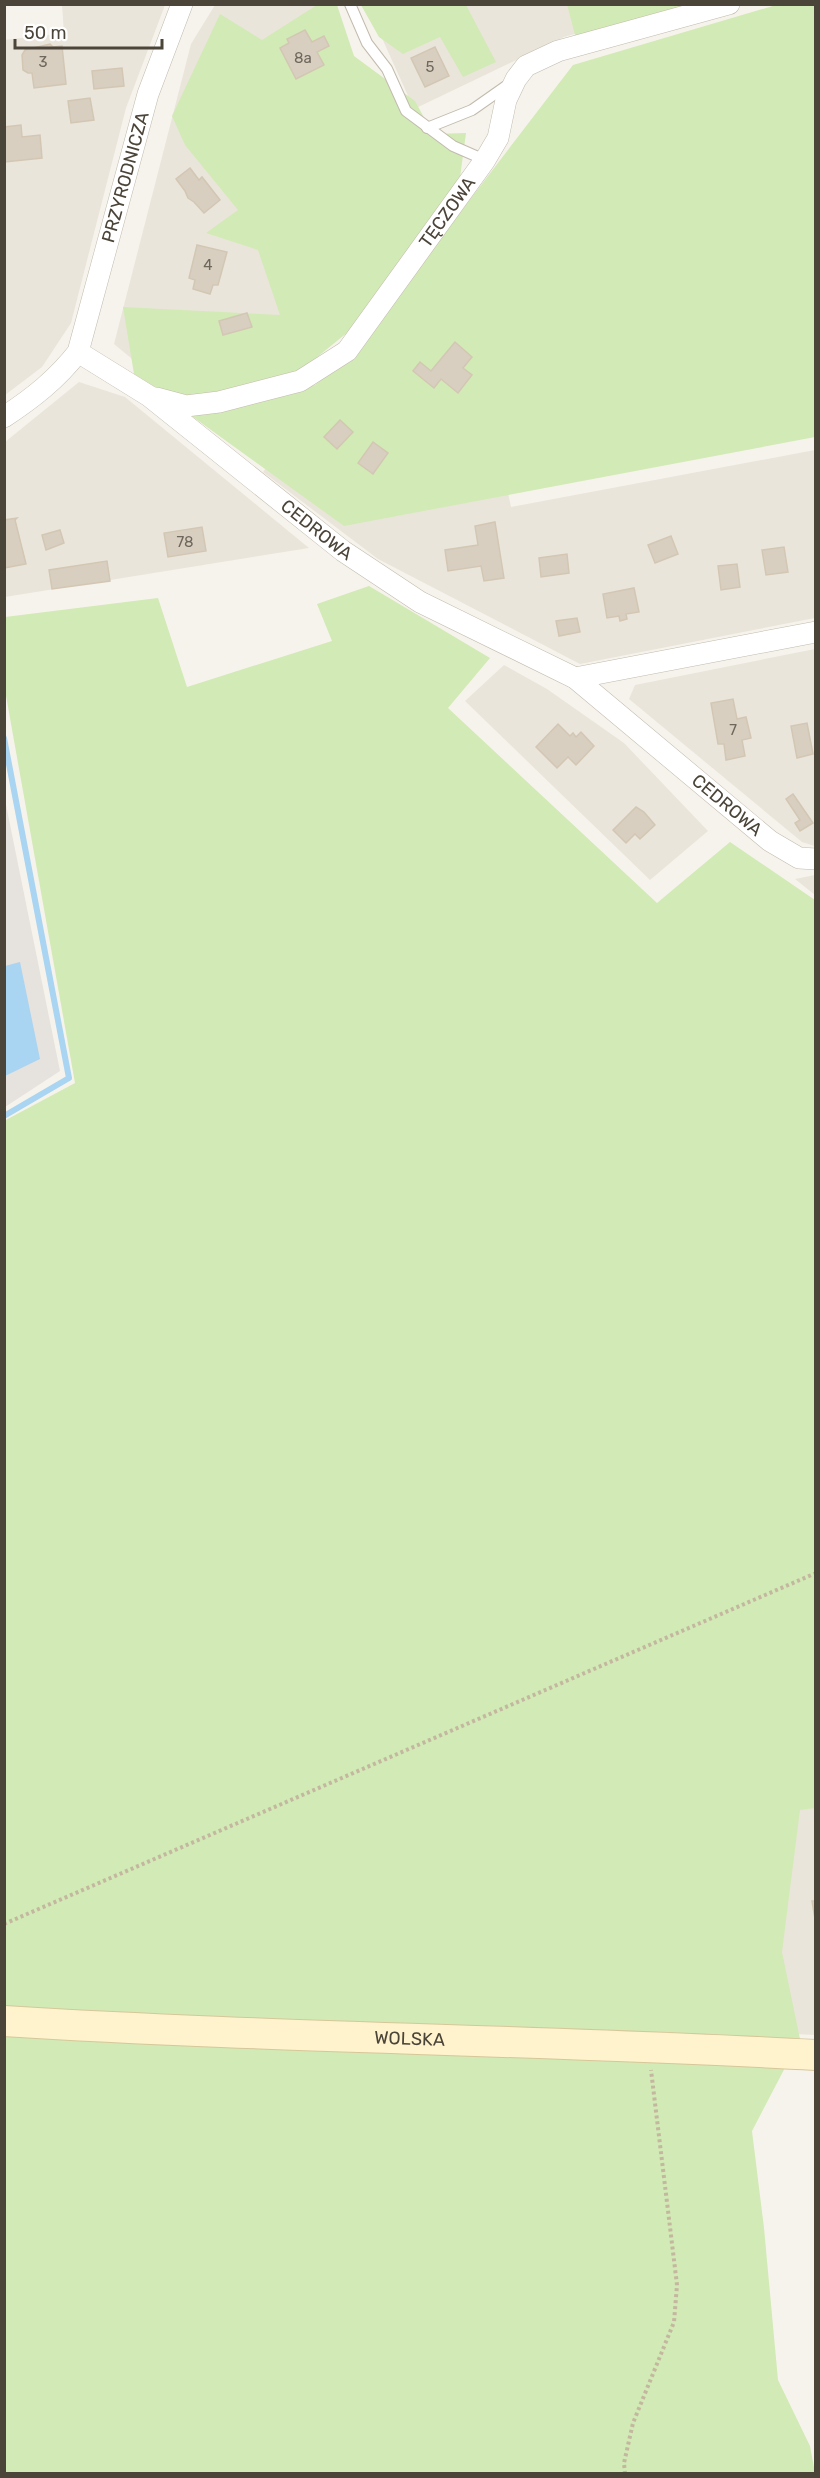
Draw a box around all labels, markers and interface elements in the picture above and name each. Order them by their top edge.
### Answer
scale bar [15,12,162,50]
text: 50 m [24,22,67,44]
house number: 8a [294,49,312,67]
house number: 3 [38,53,48,71]
house number: 5 [426,58,435,76]
street label: PRZYRODNICZA [97,109,154,245]
street label: TĘCZOWA [414,173,480,252]
house number: 4 [203,256,213,274]
street label: CEDROWA [276,495,356,565]
house number: 78 [176,533,194,551]
house number: 7 [729,721,737,739]
street label: CEDROWA [687,769,767,841]
street label: WOLSKA [374,2027,445,2051]

